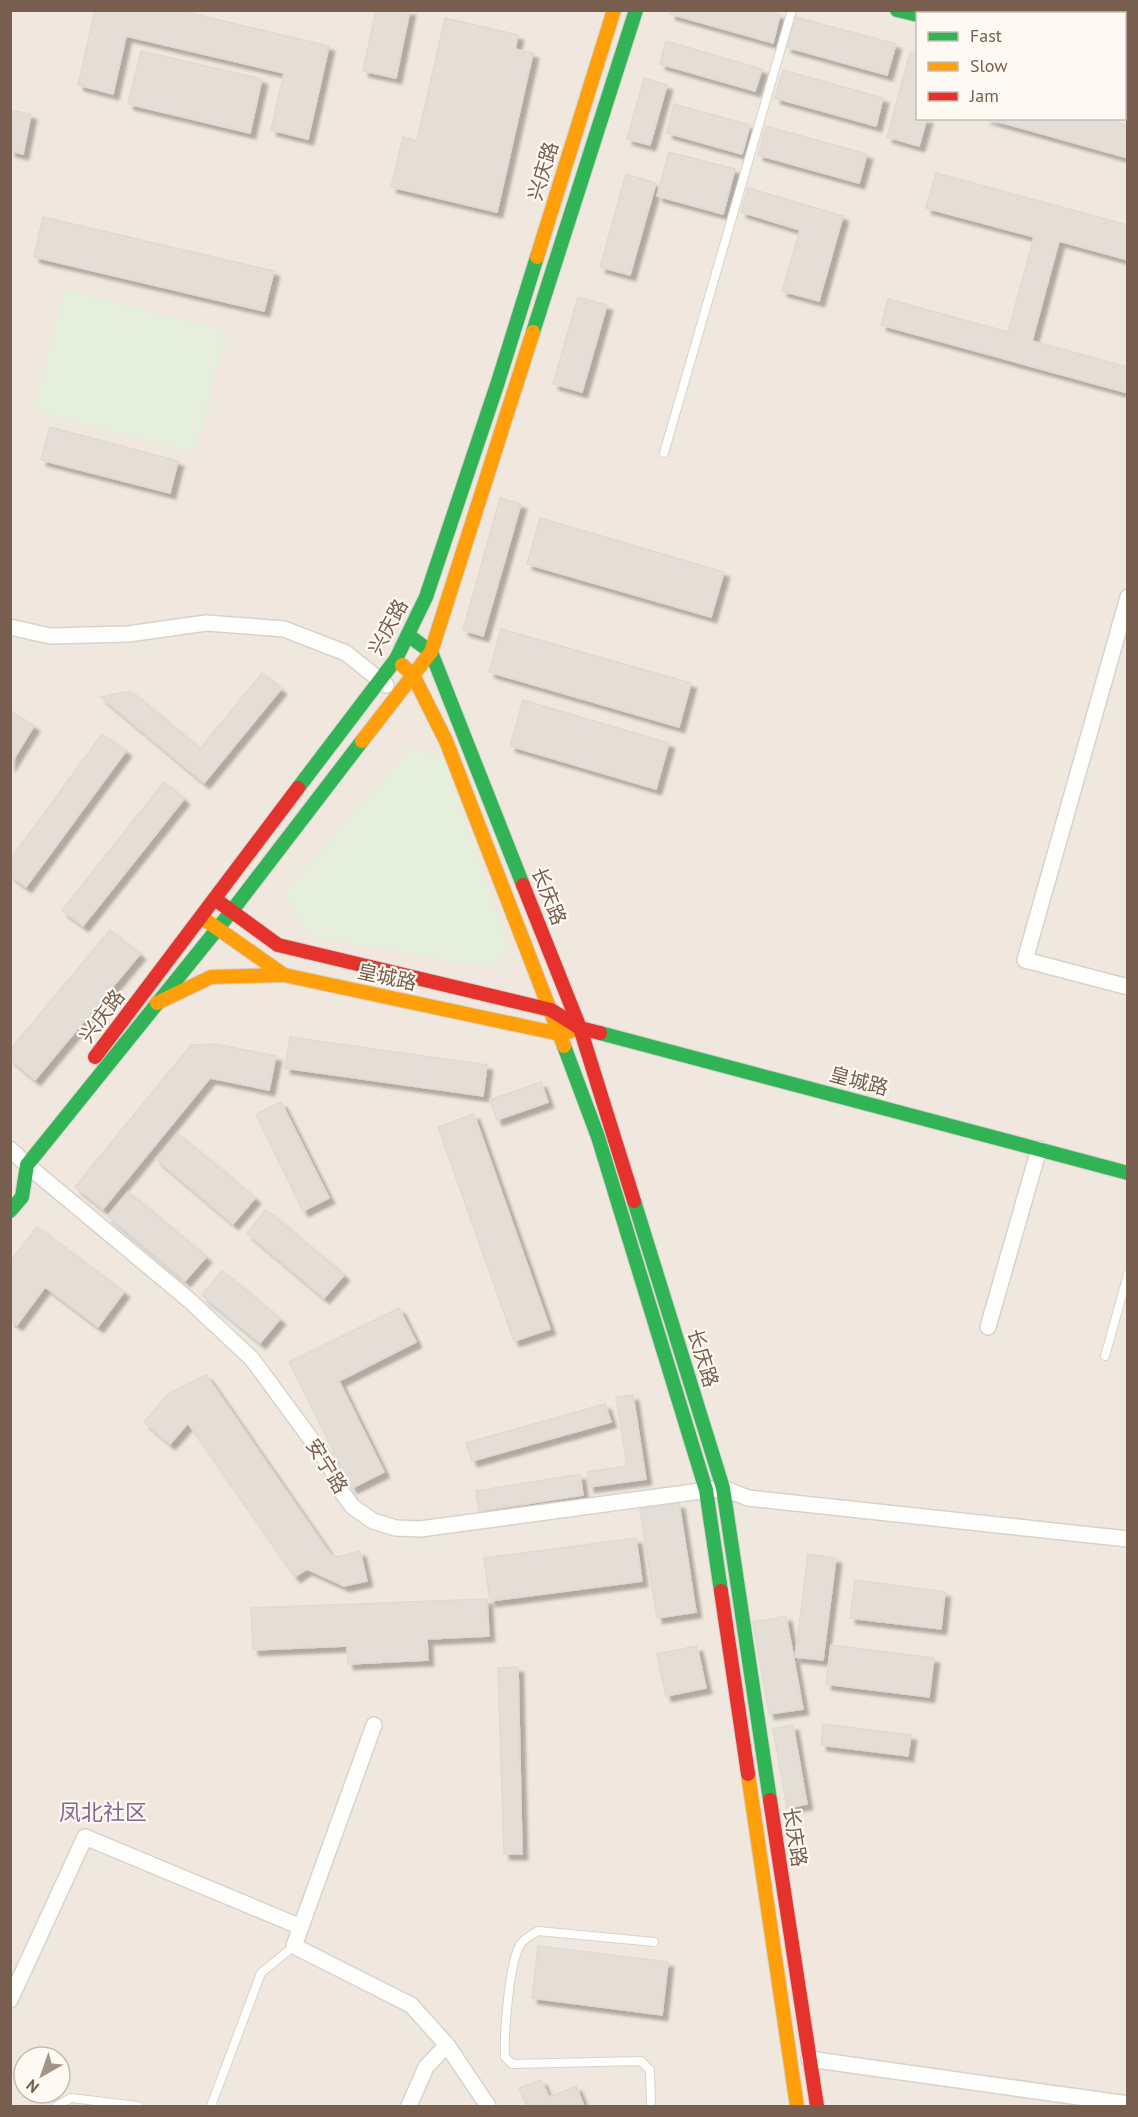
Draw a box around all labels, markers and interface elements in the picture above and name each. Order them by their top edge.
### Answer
legend [916,12,1126,120]
text: Fast [970,24,1002,47]
text: Slow [970,54,1008,77]
text: Jam [969,84,999,107]
street label: 兴庆路 [522,139,564,203]
street label: 兴庆路 [362,594,414,660]
street label: 长庆路 [526,863,572,929]
street label: 皇城路 [355,958,419,996]
street label: 兴庆路 [74,984,130,1048]
street label: 皇城路 [827,1061,891,1101]
street label: 长庆路 [682,1326,724,1390]
street label: 安宁路 [300,1434,354,1498]
district label: 凤北社区 [59,1798,147,1826]
street label: 长庆路 [777,1805,813,1869]
north arrow [12,2045,72,2105]
text: N [22,2075,43,2098]

